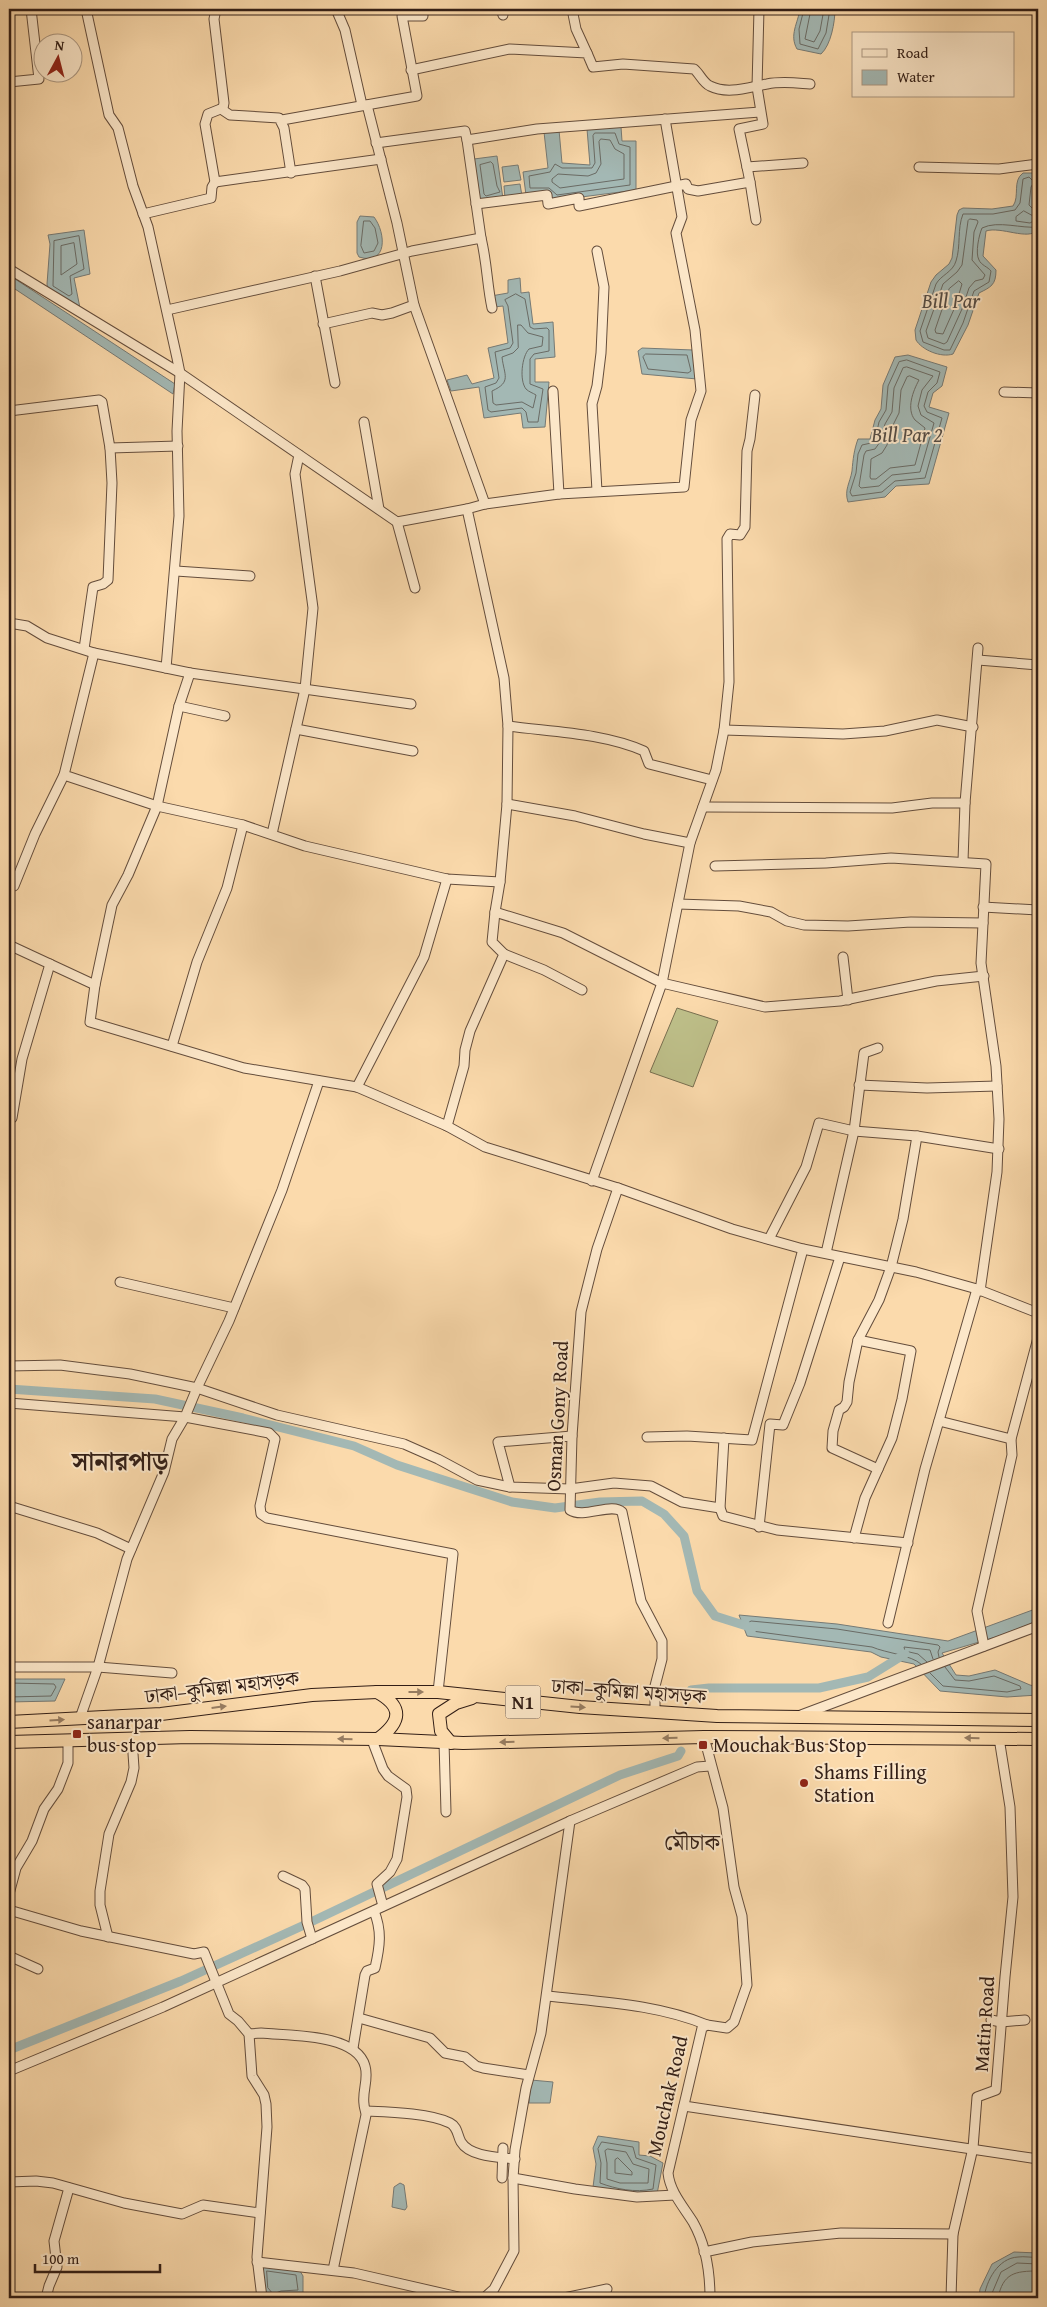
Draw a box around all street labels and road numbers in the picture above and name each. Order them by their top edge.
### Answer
street label: Osman Gony Road [538,1340,575,1492]
street label: ঢাকা–কুমিল্লা মহাসড়ক [142,1663,301,1710]
street label: ঢাকা–কুমিল্লা মহাসড়ক [550,1671,708,1710]
road number: N1 [506,1685,540,1718]
street label: Matin Road [966,1975,1001,2073]
street label: Mouchak Road [639,2032,695,2159]

